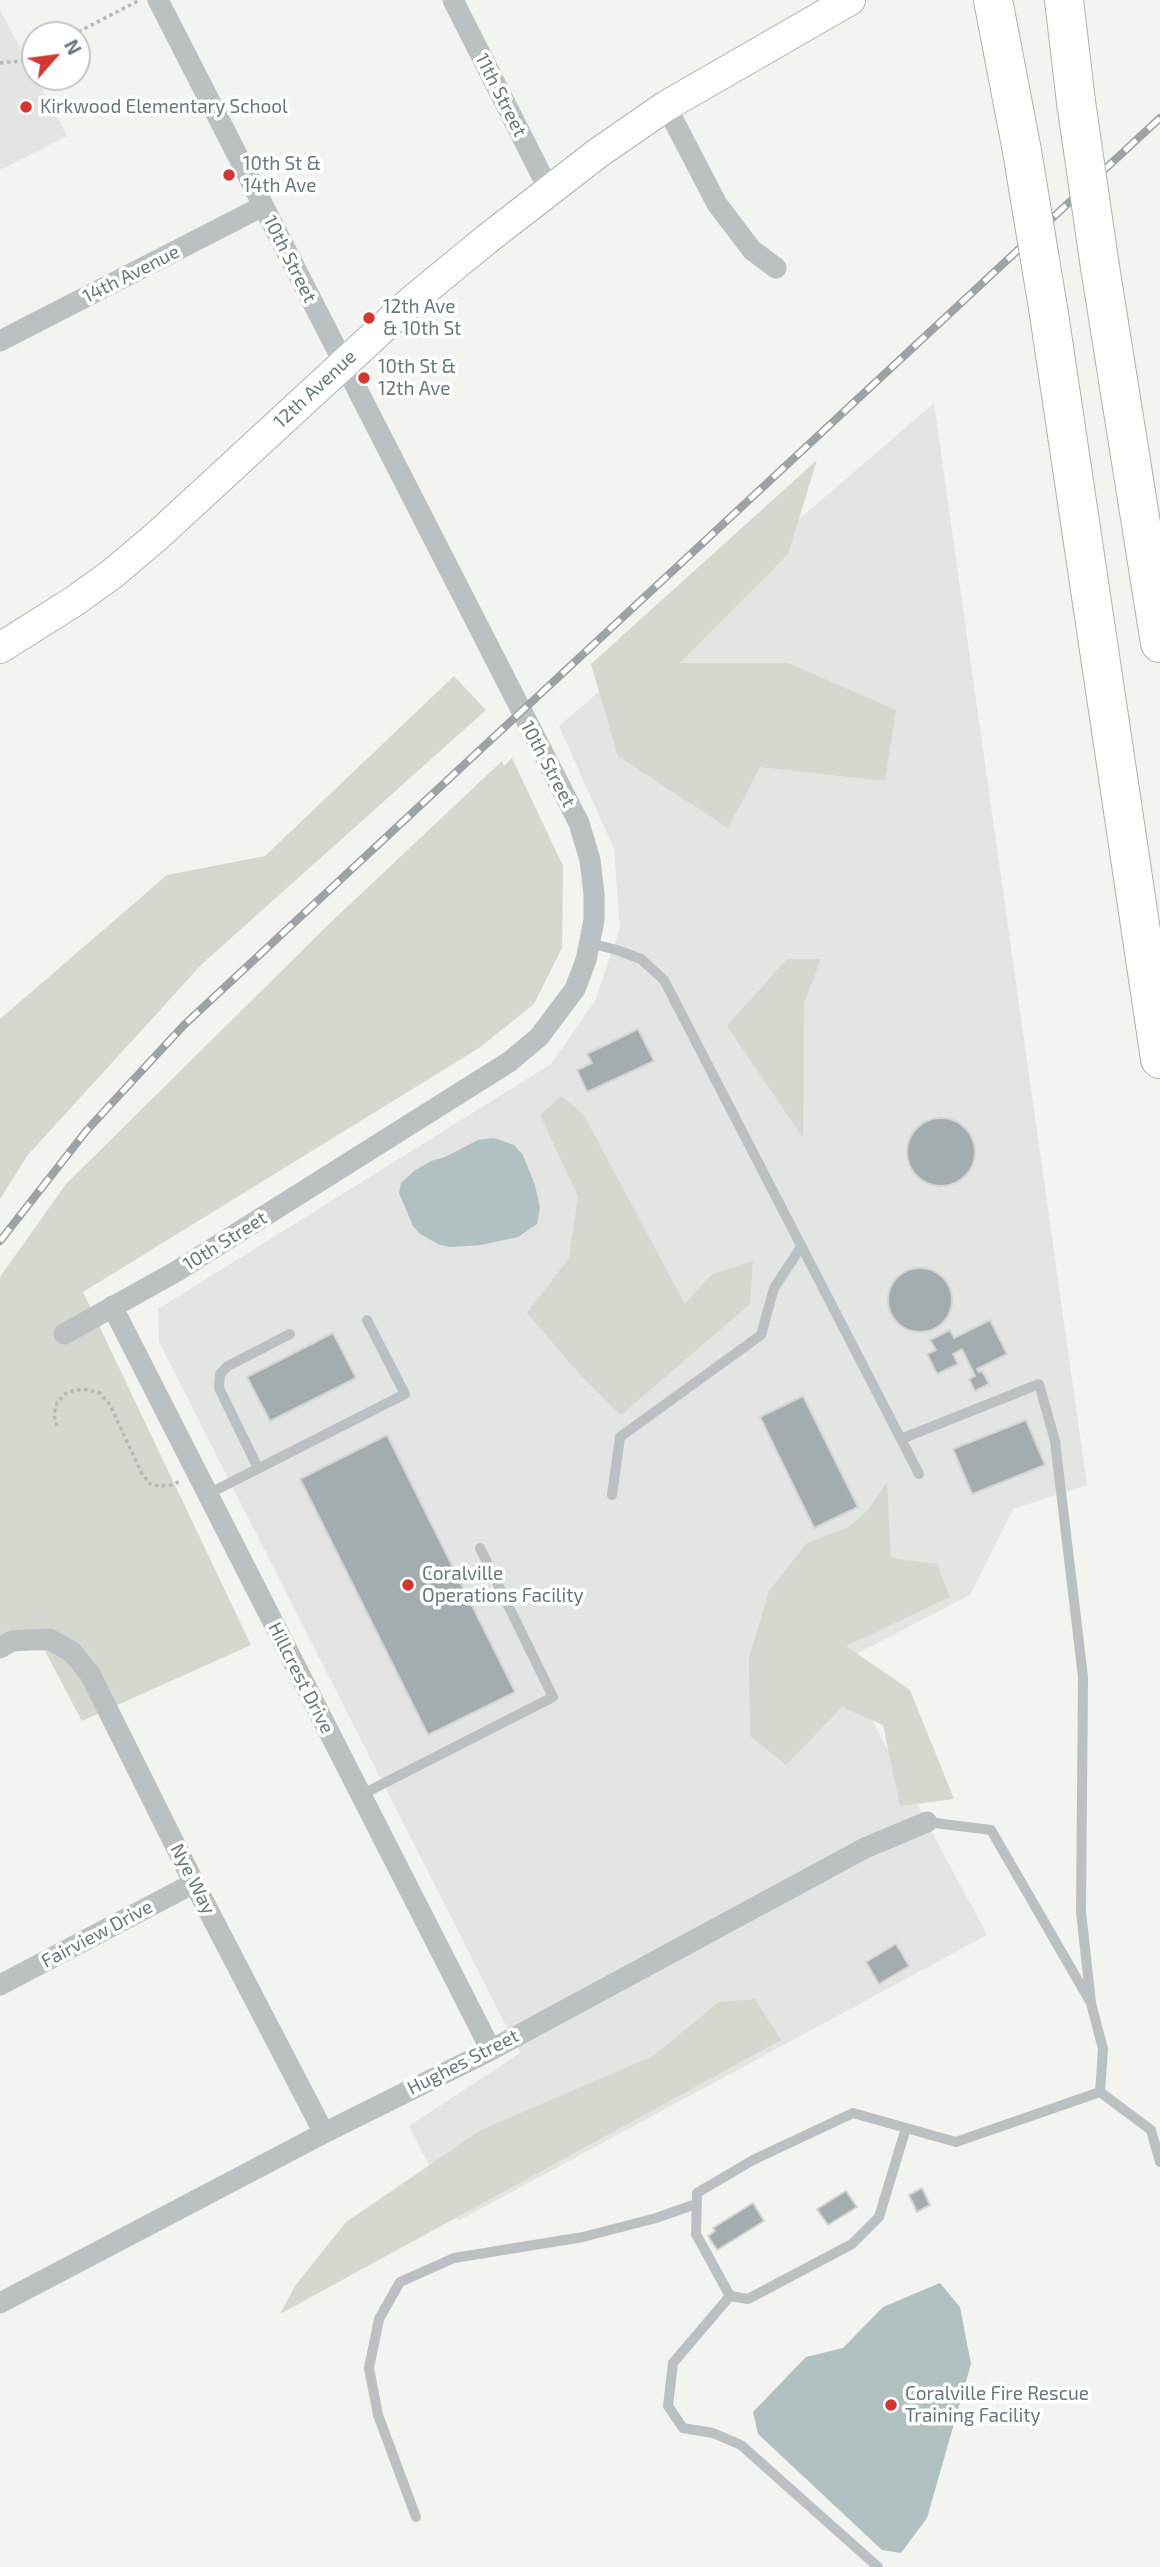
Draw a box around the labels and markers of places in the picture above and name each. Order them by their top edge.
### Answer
place label: Kirkwood Elementary School [40,96,288,118]
marker: Kirkwood Elementary School [18,99,34,115]
place label: 10th St & 14th Ave [243,153,321,197]
marker: 10th St & 14th Ave [221,167,237,183]
place label: 12th Ave & 10th St [383,296,461,340]
marker: 12th Ave & 10th St [361,310,377,326]
place label: 10th St & 12th Ave [378,356,456,400]
marker: 10th St & 12th Ave [356,370,372,386]
place label: Coralville Operations Facility [422,1563,584,1607]
marker: Coralville Operations Facility [400,1577,416,1593]
place label: Coralville Fire Rescue Training Facility [905,2383,1089,2427]
marker: Coralville Fire Rescue Training Facility [883,2397,899,2413]

